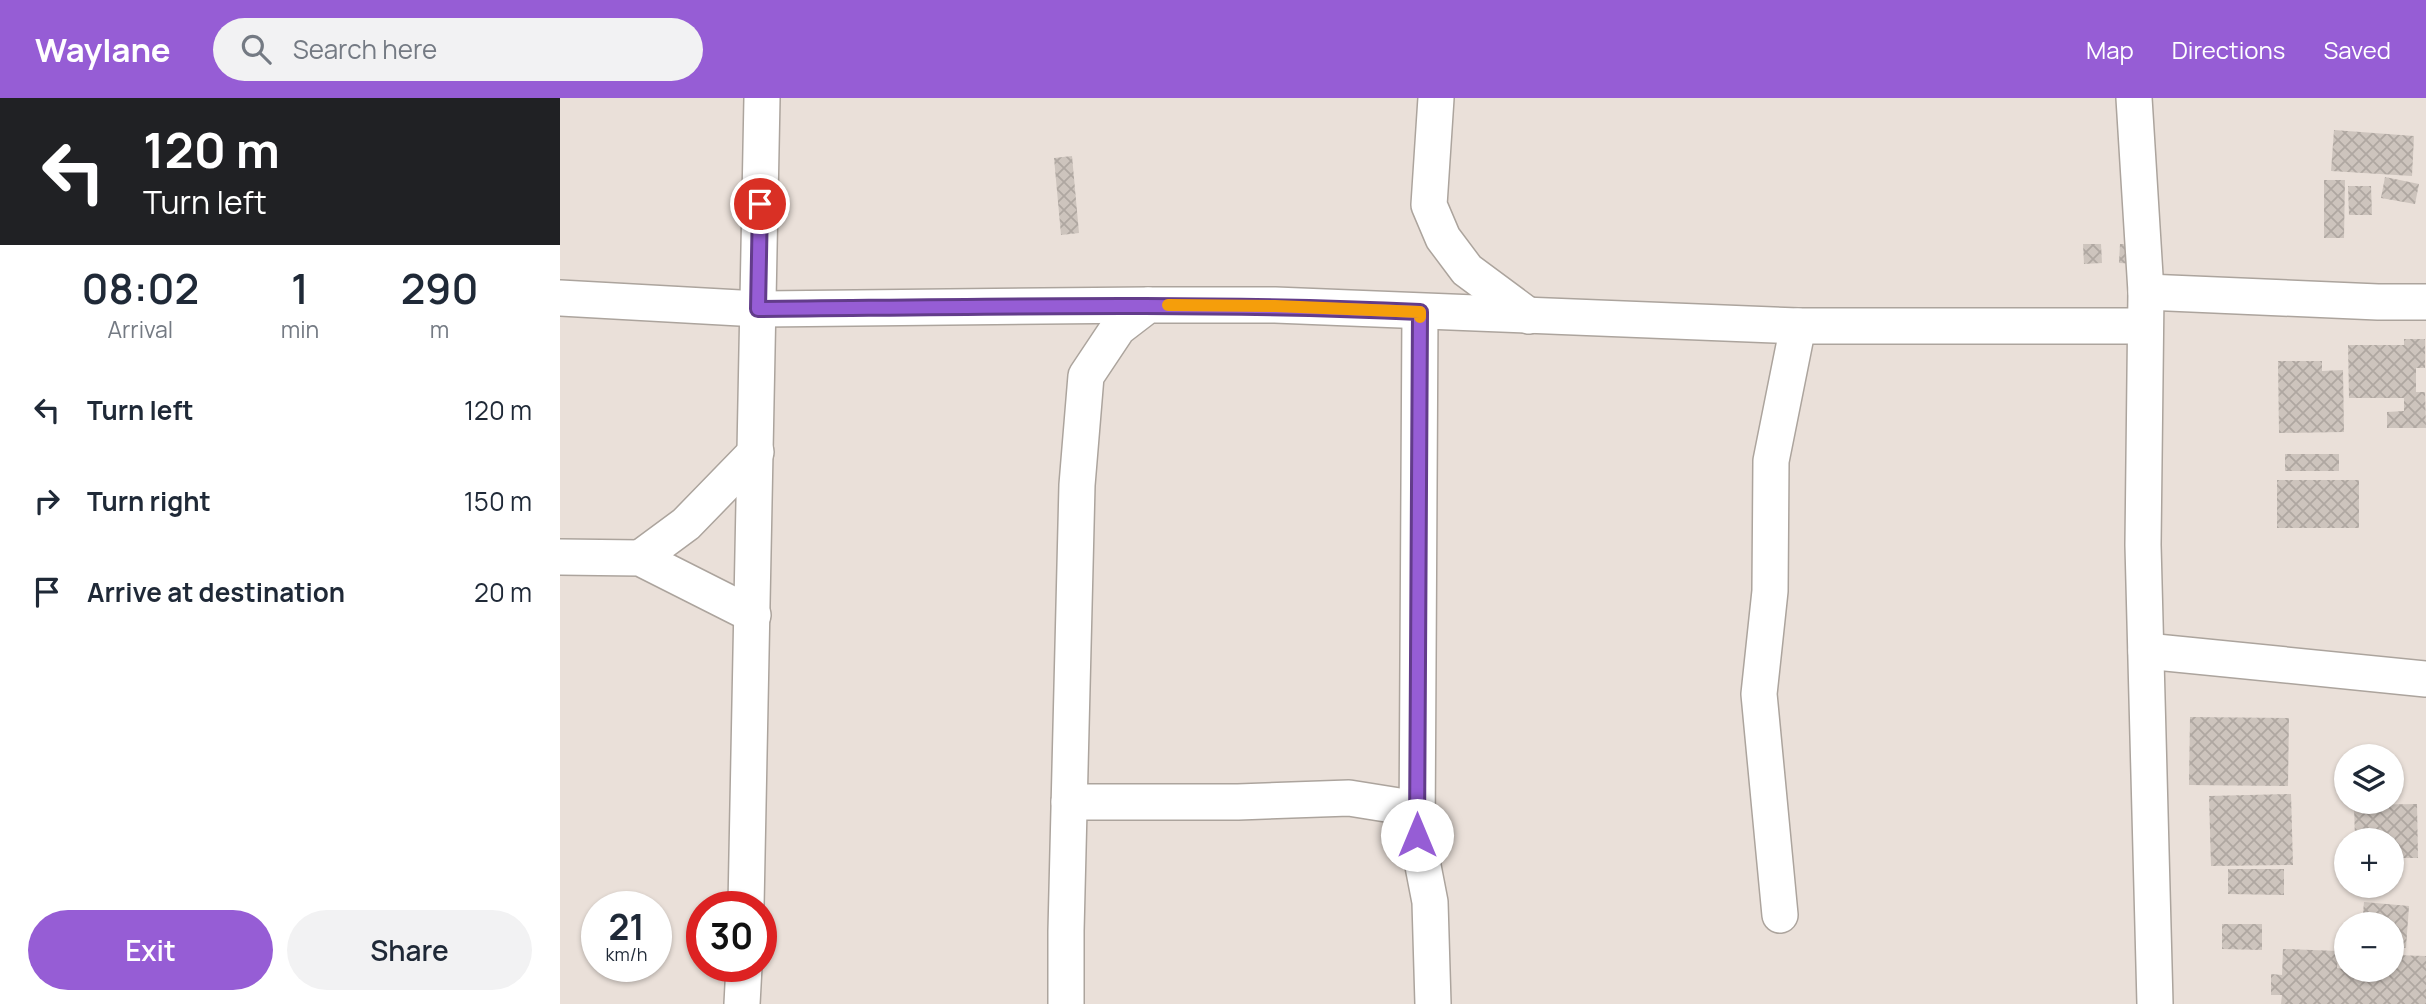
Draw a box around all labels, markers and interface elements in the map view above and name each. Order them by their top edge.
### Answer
search box [213,18,703,81]
text: Waylane [35,27,171,72]
icon: search [237,30,275,68]
text: Search here [293,31,437,67]
text: Map [2086,33,2134,66]
text: Directions [2172,33,2285,66]
text: Saved [2323,33,2391,66]
text: 120 m [143,116,280,183]
icon: left [28,126,119,217]
pin [730,174,790,234]
text: Turn left [143,180,267,224]
icon: arrive [741,185,779,223]
text: 08:02 [82,259,199,317]
text: 1 [291,259,309,317]
text: 290 [401,259,478,317]
text: Arrival [107,313,173,345]
text: min [281,313,319,345]
text: m [430,313,449,345]
icon: left [28,391,66,429]
text: Turn left [87,392,194,428]
text: 120 m [464,392,532,428]
icon: right [28,482,66,520]
text: Turn right [87,483,211,519]
text: 150 m [464,483,532,519]
icon: arrive [28,573,66,611]
text: Arrive at destination [87,574,345,610]
text: 20 m [474,574,532,610]
map controls [2334,744,2404,982]
button: layers [2334,744,2404,814]
position arrow [1380,798,1454,872]
button: + [2334,828,2404,898]
speed limit sign: 30 [686,891,777,982]
text: 21 [608,903,645,951]
button: Exit [28,910,273,990]
button: Share [287,910,532,990]
button: − [2334,912,2404,982]
text: km/h [606,942,647,966]

